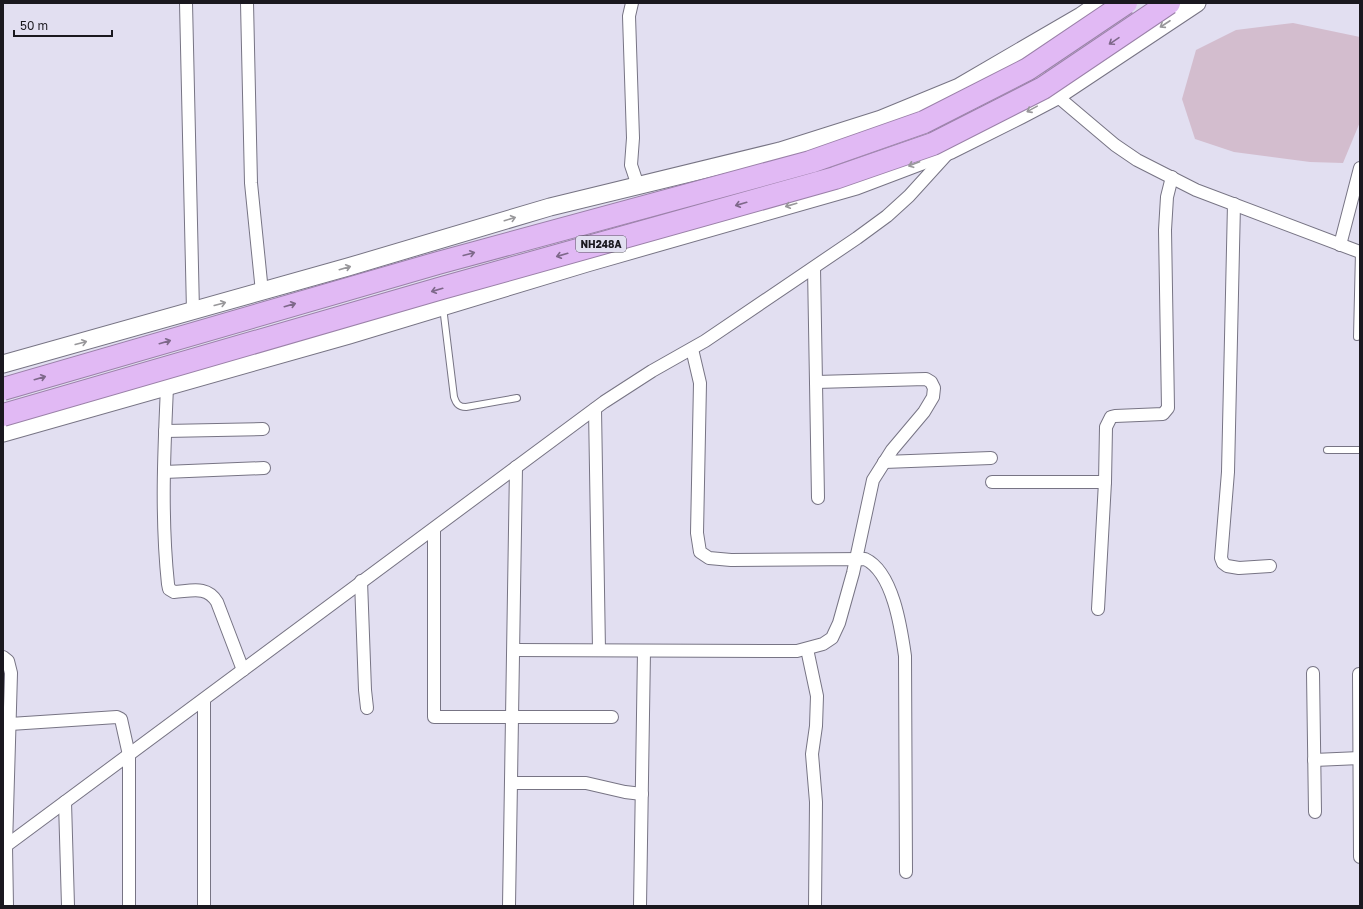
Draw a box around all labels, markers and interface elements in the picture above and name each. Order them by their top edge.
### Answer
scale bar [14,12,112,38]
text: 50 m [20,18,48,33]
one-way arrow [1159,21,1171,29]
one-way arrow [1109,37,1120,45]
one-way arrow [1026,106,1038,114]
one-way arrow [908,161,920,169]
one-way arrow [735,201,748,209]
one-way arrow [784,202,797,209]
one-way arrow [503,215,516,222]
road number: NH248A [576,236,626,252]
one-way arrow [462,250,475,257]
one-way arrow [556,252,569,259]
one-way arrow [338,264,351,271]
one-way arrow [431,287,444,294]
one-way arrow [213,299,226,307]
one-way arrow [283,301,296,308]
one-way arrow [159,337,172,345]
one-way arrow [75,339,88,346]
one-way arrow [34,374,47,381]

